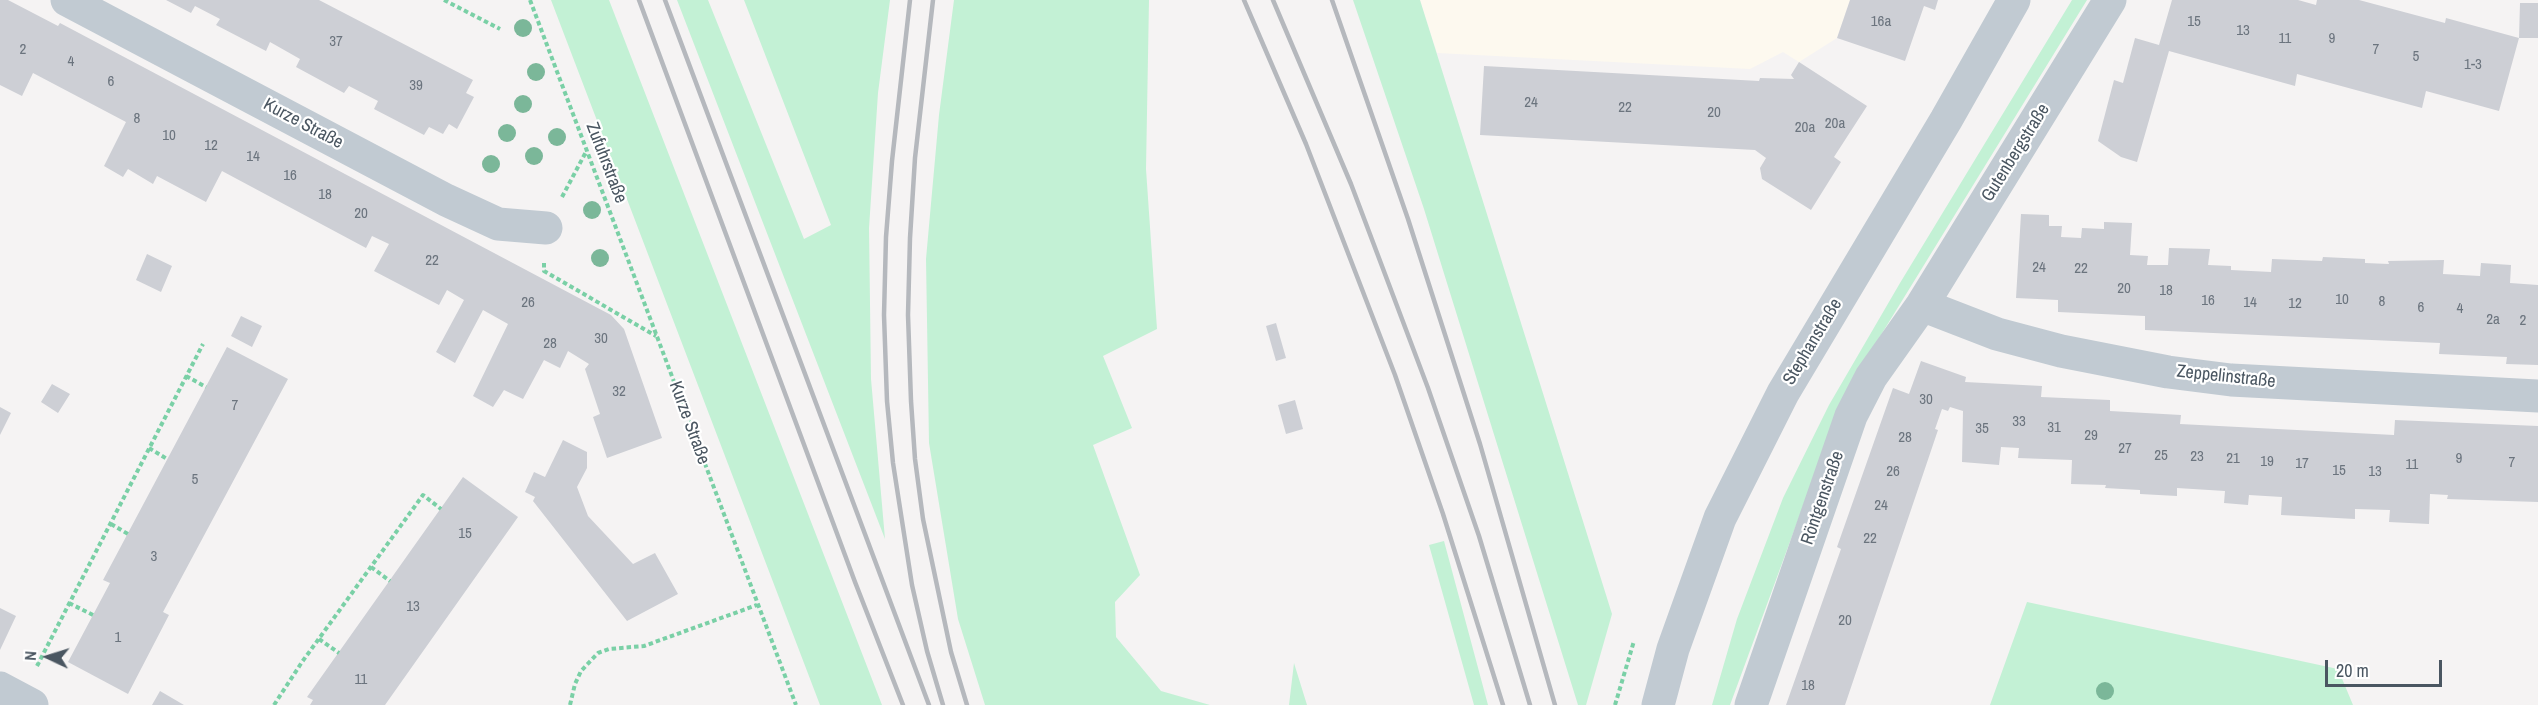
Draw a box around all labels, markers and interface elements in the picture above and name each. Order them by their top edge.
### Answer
house number: 16a [1871,13,1891,31]
house number: 15 [2187,13,2201,31]
house number: 13 [2236,22,2250,40]
house number: 11 [2279,30,2291,48]
house number: 9 [2329,30,2335,48]
house number: 37 [329,33,343,51]
house number: 2 [20,41,26,59]
house number: 7 [2373,41,2379,59]
house number: 5 [2413,48,2419,66]
house number: 4 [68,53,74,71]
house number: 1-3 [2464,56,2482,74]
house number: 6 [108,73,114,91]
house number: 39 [409,77,423,95]
street label: Kurze Straße [260,94,346,154]
house number: 24 [1524,94,1538,112]
house number: 22 [1618,99,1632,117]
street label: Gutenbergstraße [1977,100,2055,206]
house number: 20 [1707,104,1721,122]
house number: 8 [134,110,140,128]
house number: 20a [1825,115,1845,133]
house number: 20a [1795,119,1815,137]
street label: Zufuhrstraße [581,120,631,206]
house number: 10 [162,127,176,145]
house number: 12 [204,137,218,155]
house number: 14 [246,148,260,166]
house number: 16 [283,167,297,185]
house number: 18 [318,186,332,204]
house number: 20 [354,205,368,223]
house number: 22 [425,252,439,270]
house number: 24 [2032,259,2046,277]
house number: 22 [2074,260,2088,278]
house number: 20 [2117,280,2131,298]
house number: 18 [2159,282,2173,300]
house number: 10 [2335,291,2349,309]
house number: 16 [2201,292,2215,310]
house number: 8 [2379,293,2385,311]
house number: 26 [521,294,535,312]
house number: 14 [2243,294,2257,312]
street label: Stephanstraße [1779,295,1847,389]
house number: 12 [2288,295,2302,313]
house number: 6 [2418,299,2424,317]
house number: 4 [2457,300,2463,318]
house number: 2a [2486,311,2500,329]
house number: 2 [2520,312,2526,330]
house number: 30 [594,330,608,348]
house number: 28 [543,335,557,353]
street label: Zeppelinstraße [2176,361,2276,393]
street label: Kurze Straße [664,378,714,468]
house number: 32 [612,383,626,401]
house number: 30 [1919,391,1933,409]
house number: 7 [232,397,238,415]
house number: 33 [2012,413,2026,431]
house number: 31 [2047,419,2061,437]
house number: 35 [1975,420,1989,438]
house number: 29 [2084,427,2098,445]
house number: 28 [1898,429,1912,447]
house number: 27 [2118,440,2132,458]
house number: 25 [2154,447,2168,465]
street label: Röntgenstraße [1797,448,1849,548]
house number: 23 [2190,448,2204,466]
house number: 21 [2226,450,2240,468]
house number: 9 [2456,450,2462,468]
house number: 19 [2260,453,2274,471]
house number: 7 [2509,454,2515,472]
house number: 17 [2295,455,2309,473]
house number: 11 [2406,456,2418,474]
house number: 15 [2332,462,2346,480]
house number: 26 [1886,463,1900,481]
house number: 13 [2368,463,2382,481]
house number: 5 [192,471,198,489]
house number: 24 [1874,497,1888,515]
house number: 15 [458,525,472,543]
house number: 22 [1863,530,1877,548]
house number: 3 [151,548,157,566]
house number: 13 [406,598,420,616]
house number: 20 [1838,612,1852,630]
north arrow [18,627,78,687]
house number: 1 [115,629,121,647]
scale bar [2328,648,2445,686]
text: N [19,650,41,661]
text: 20 m [2336,658,2369,683]
house number: 11 [355,671,367,689]
house number: 18 [1801,677,1815,695]

